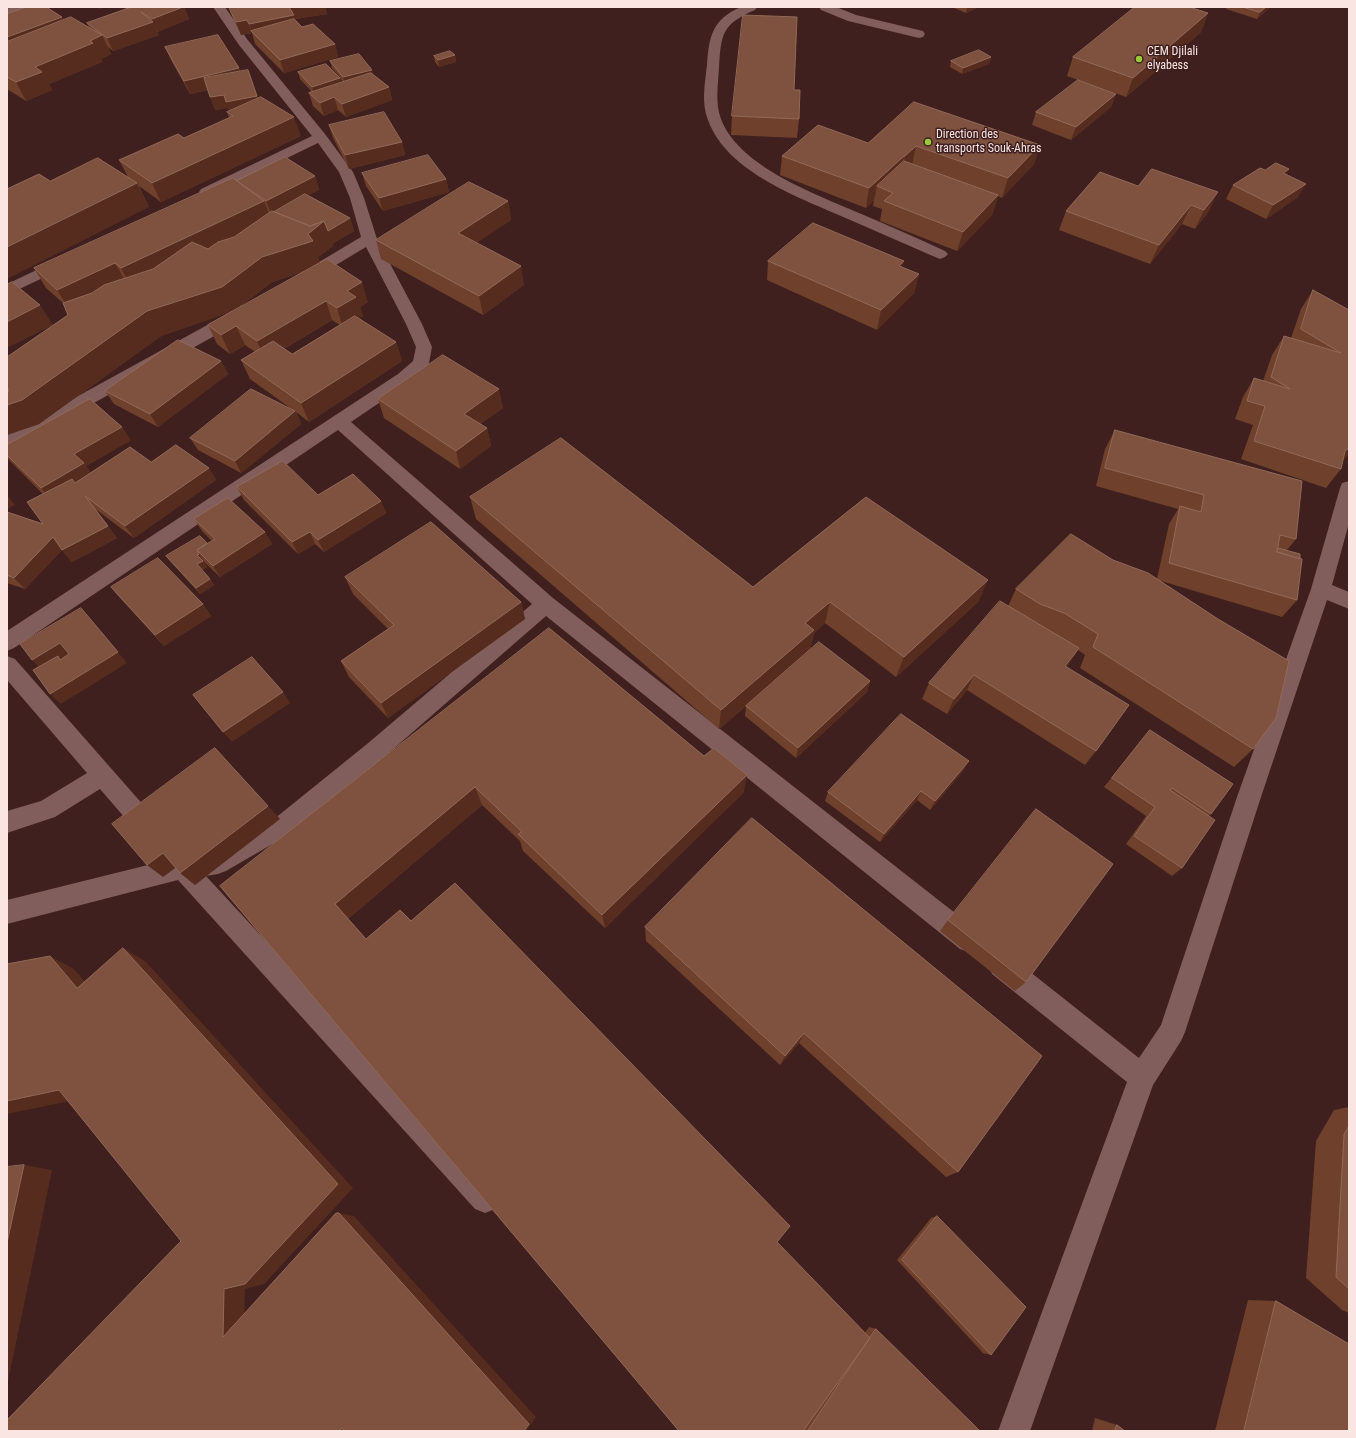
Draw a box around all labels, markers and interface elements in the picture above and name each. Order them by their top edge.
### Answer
place label: CEM Djilali elyabess [1147,45,1198,73]
marker: CEM Djilali elyabess [1134,54,1144,64]
place label: Direction des transports Souk-Ahras [936,128,1041,156]
marker: Direction des transports Souk-Ahras [923,137,933,147]

